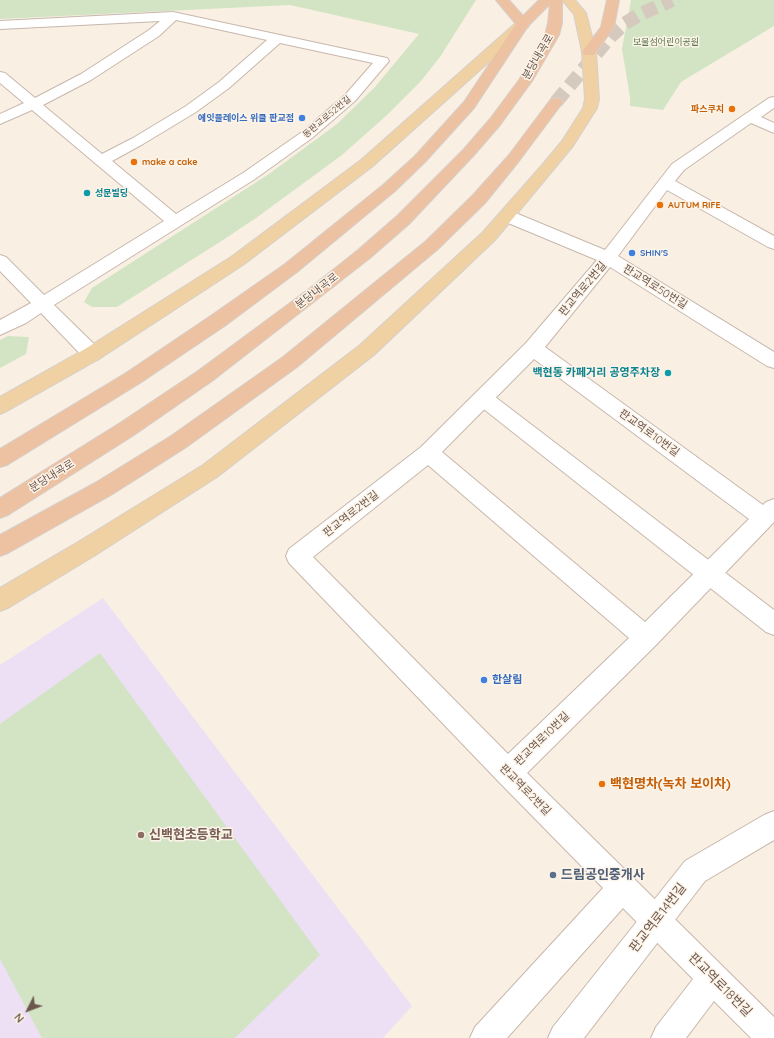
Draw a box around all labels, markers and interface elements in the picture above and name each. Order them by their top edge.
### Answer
street label: 분당내곡로 [520,32,556,82]
park label: 보물섬어린이공원 [633,37,699,47]
street label: 동판교로52번길 [301,94,353,140]
place label: 파스쿠치 [691,104,724,114]
marker: 파스쿠치 [727,104,737,114]
place label: 에잇플레이스 위클 판교점 [198,113,294,123]
marker: 에잇플레이스 위클 판교점 [297,113,307,123]
marker: make a cake [129,157,139,167]
place label: make a cake [142,157,197,167]
marker: 성문빌딩 [82,188,92,198]
place label: 성문빌딩 [95,188,128,198]
marker: AUTUM RIFE [655,200,665,210]
place label: AUTUM RIFE [668,200,721,210]
marker: SHIN'S [627,248,637,258]
place label: SHIN'S [640,248,668,258]
street label: 판교역로2번길 [556,259,610,319]
street label: 판교역로50번길 [620,262,690,312]
street label: 분당내곡로 [293,270,341,312]
place label: 백현동 카페거리 공영주차장 [532,366,660,380]
marker: 백현동 카페거리 공영주차장 [663,368,673,378]
street label: 판교역로10번길 [616,407,682,459]
street label: 분당내곡로 [27,457,77,495]
street label: 판교역로2번길 [321,488,381,540]
place label: 한살림 [492,673,522,687]
marker: 한살림 [479,675,489,685]
street label: 판교역로10번길 [512,709,572,769]
street label: 판교역로2번길 [497,762,553,818]
place label: 백현명차(녹차 보이차) [610,776,731,792]
marker: 백현명차(녹차 보이차) [597,779,607,789]
place label: 신백현초등학교 [149,827,233,843]
marker: 신백현초등학교 [136,830,146,840]
place label: 드림공인중개사 [561,867,645,883]
marker: 드림공인중개사 [548,870,558,880]
street label: 판교역로14번길 [626,880,690,956]
street label: 판교역로18번길 [685,950,755,1020]
north arrow [8,990,48,1030]
text: N [11,1010,27,1026]

